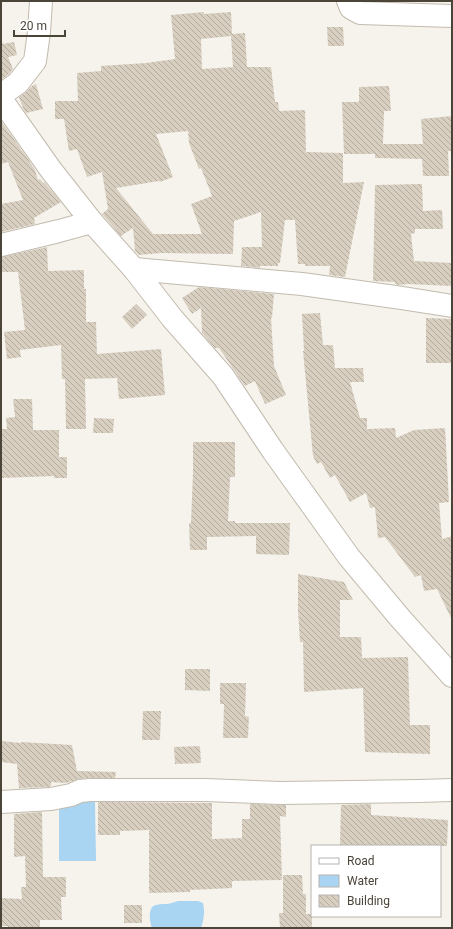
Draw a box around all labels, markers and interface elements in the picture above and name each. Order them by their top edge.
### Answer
scale bar [14,12,65,38]
text: 20 m [20,19,47,33]
legend [311,845,441,917]
text: Road [347,854,375,868]
text: Water [347,874,378,888]
text: Building [347,894,390,908]

